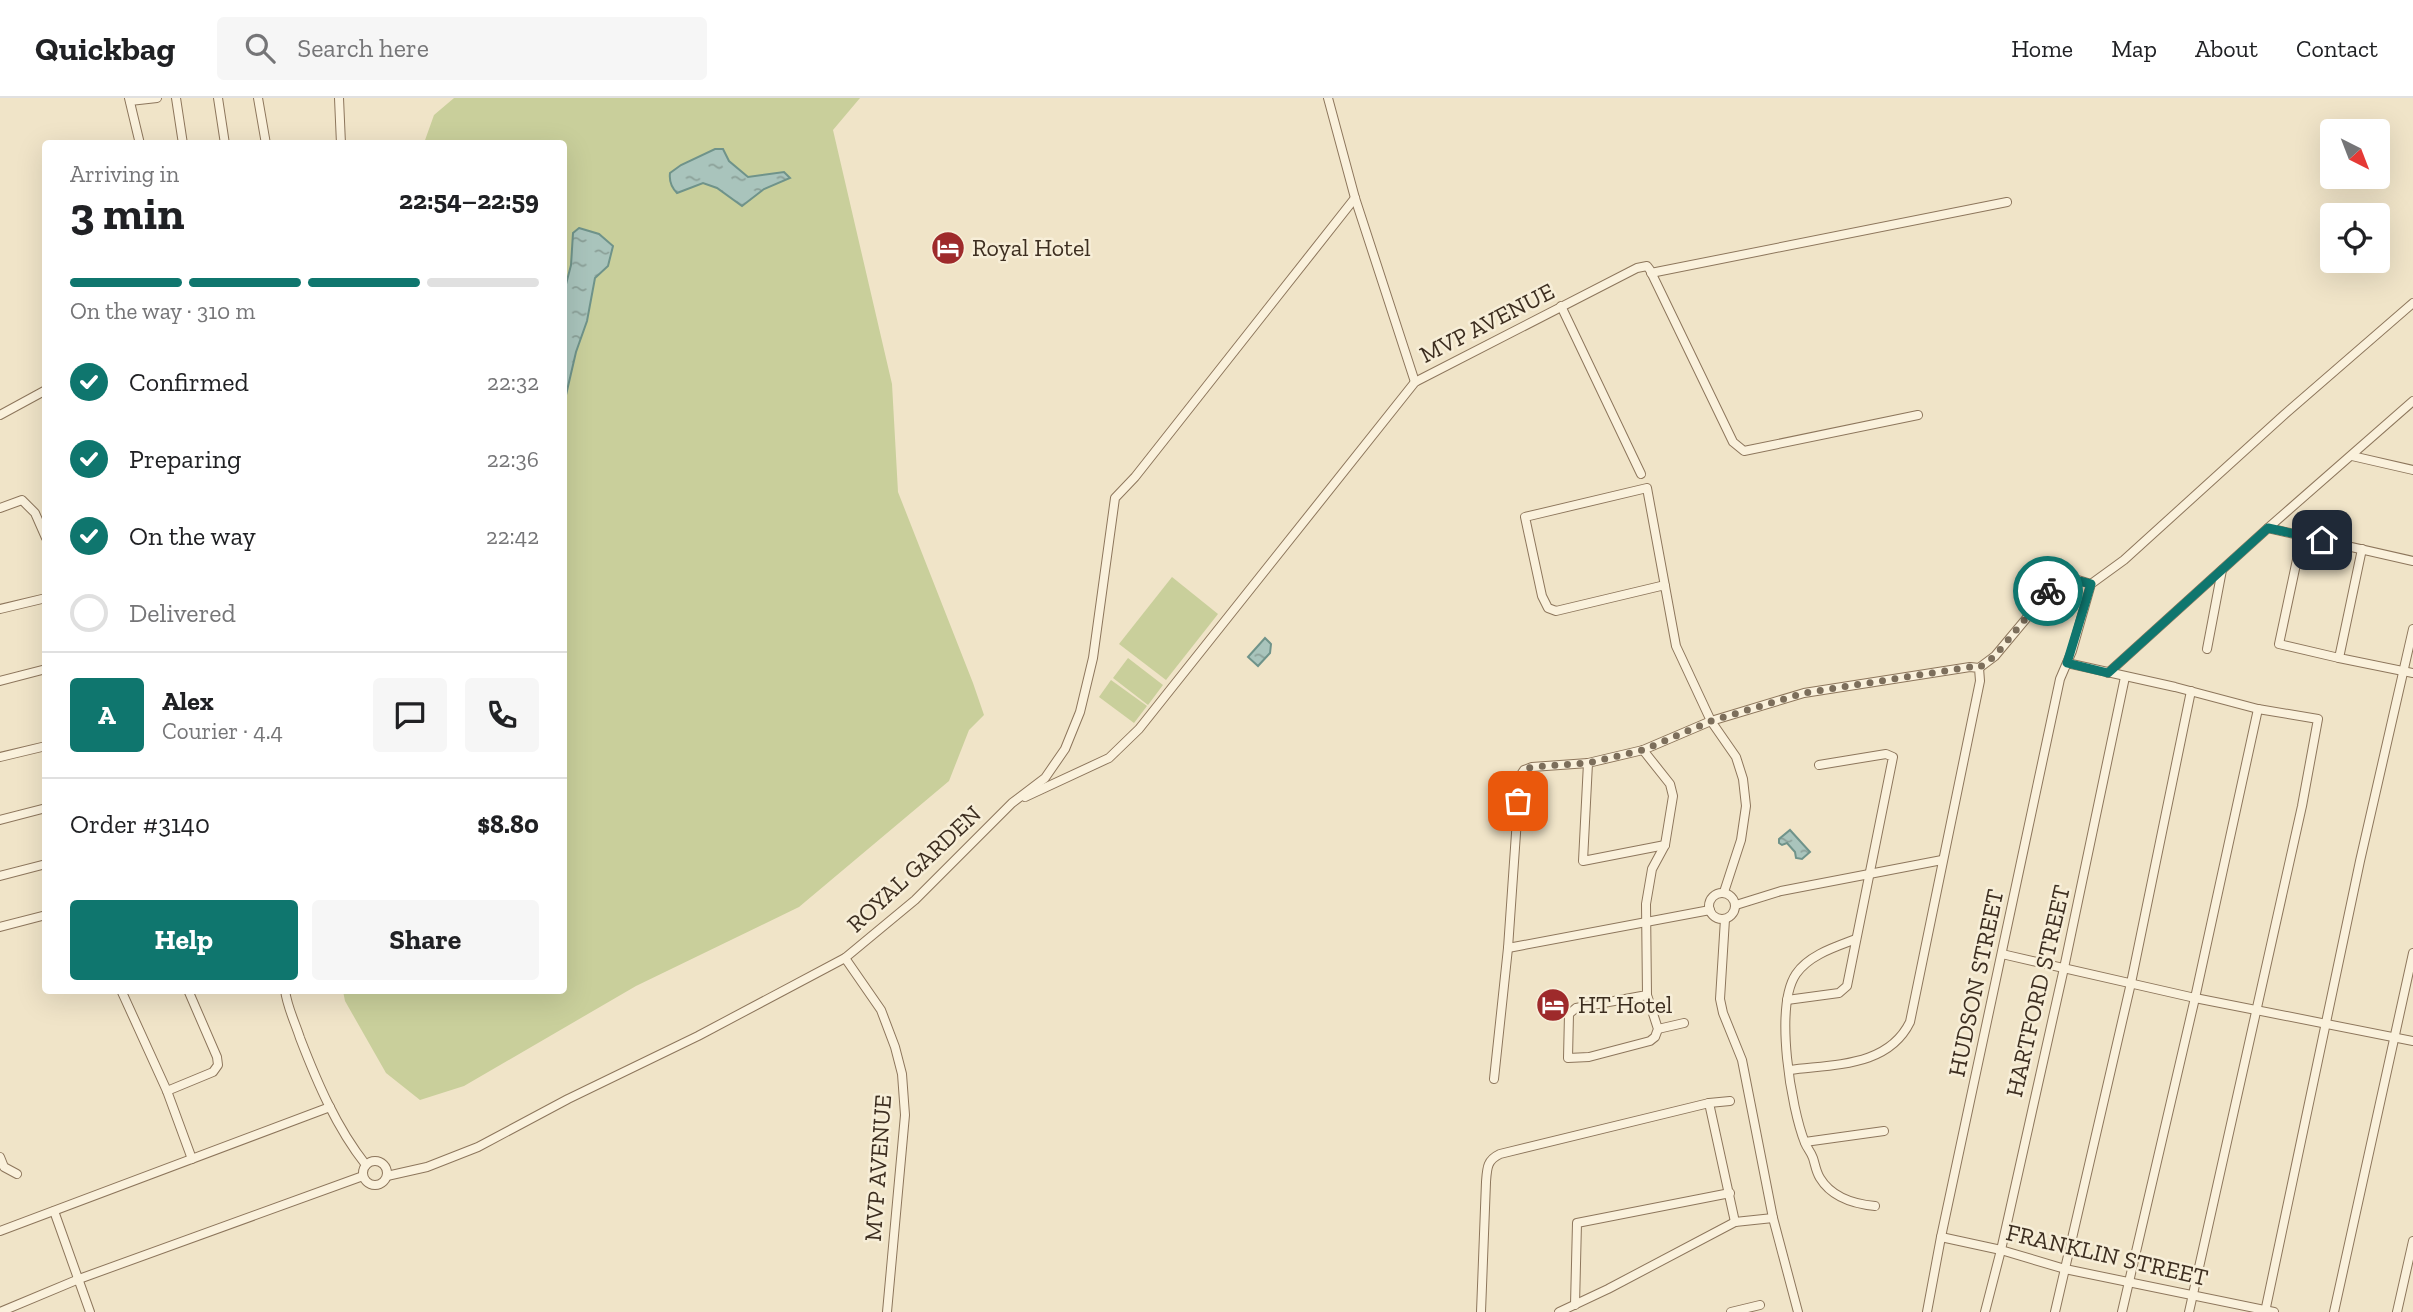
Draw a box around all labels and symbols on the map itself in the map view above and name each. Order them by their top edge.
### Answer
north arrow [2320,119,2390,189]
hotel icon: Royal Hotel [929,229,967,267]
place label: Royal Hotel [972,233,1091,262]
street label: MVP AVENUE [1415,276,1559,369]
pin [2292,510,2352,570]
courier [2013,556,2083,626]
pin [1488,771,1548,831]
street label: ROYAL GARDEN [841,799,987,938]
street label: HARTFORD STREET [1999,882,2076,1100]
street label: HUDSON STREET [1941,886,2010,1079]
hotel icon: HT Hotel [1534,986,1572,1024]
place label: HT Hotel [1578,990,1672,1019]
street label: MVP AVENUE [858,1093,897,1242]
street label: FRANKLIN STREET [2003,1217,2211,1292]

